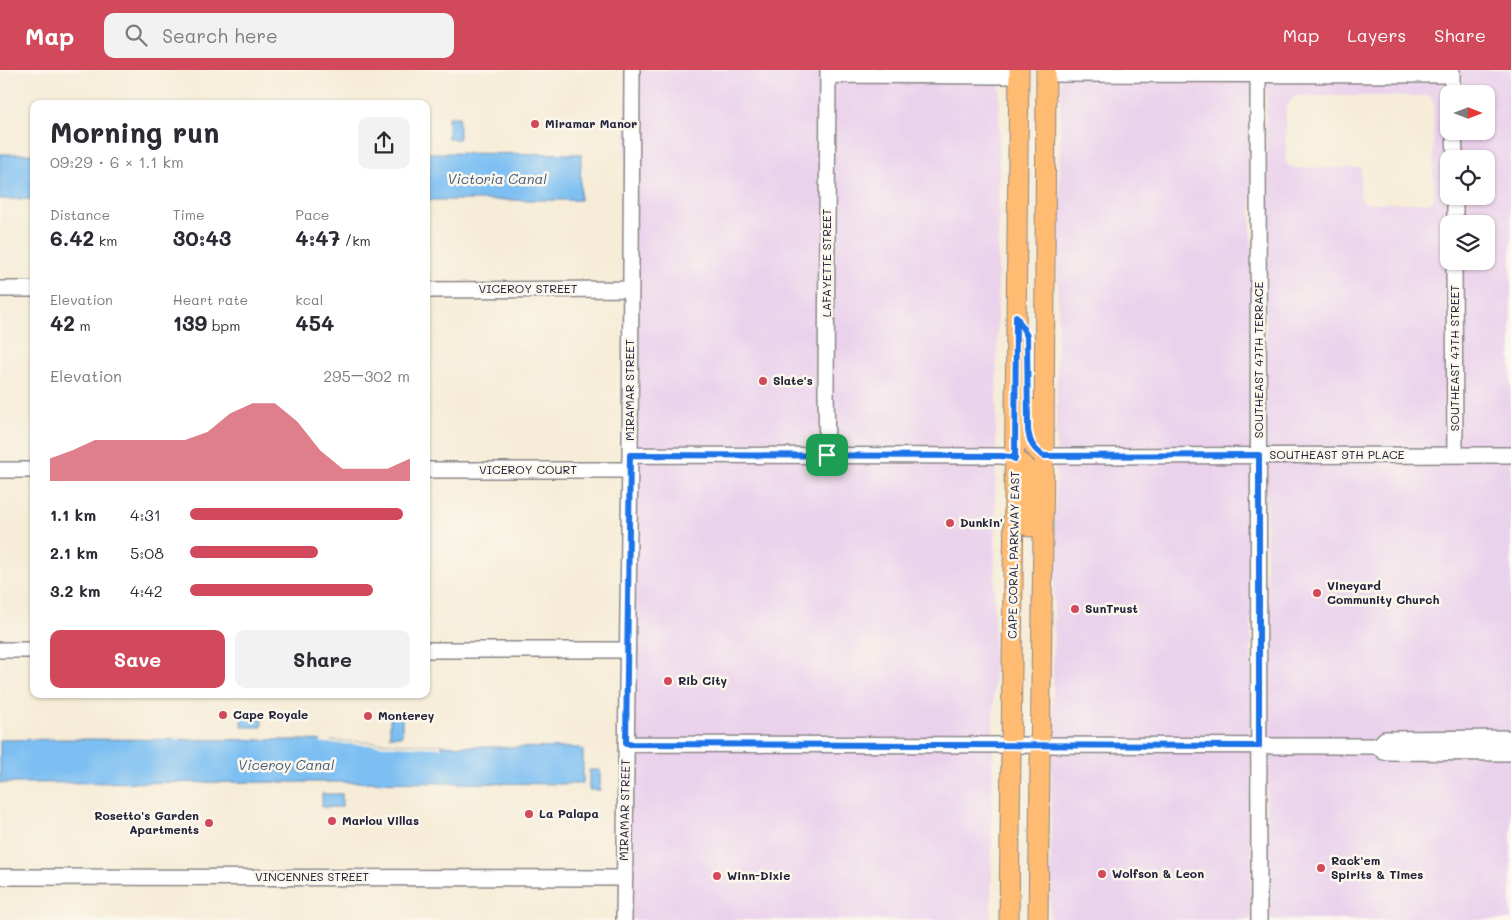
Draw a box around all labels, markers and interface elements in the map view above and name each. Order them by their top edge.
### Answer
search box [104,13,454,58]
text: Map [25,20,74,51]
icon: search [122,21,150,49]
text: Search here [162,23,278,48]
text: Map [1283,23,1319,47]
text: Layers [1347,23,1406,47]
text: Share [1434,23,1486,47]
north arrow [1440,85,1495,140]
map controls [1440,85,1495,270]
text: Morning run [50,114,219,150]
place label: Miramar Manor [545,115,637,131]
button: share [358,117,410,169]
marker: Miramar Manor [529,118,541,130]
button: locate [1440,150,1495,205]
text: 09:29 · 6 × 1.1 km [50,151,184,172]
water label: Victoria Canal [447,169,547,188]
text: Distance [50,205,110,224]
text: Time [173,205,205,224]
text: Pace [295,205,330,224]
street label: LAFAYETTE STREET [818,208,834,317]
button: layers [1440,215,1495,270]
text: 6.42 [50,224,94,251]
text: 30:43 [173,224,231,251]
text: 4:47 [295,224,340,251]
text: km [94,231,117,250]
text: /km [340,231,371,250]
street label: VICEROY STREET [479,280,578,296]
street label: SOUTHEAST 47TH TERRACE [1250,282,1266,438]
street label: SOUTHEAST 47TH STREET [1446,285,1462,431]
text: Elevation [50,290,113,309]
text: Heart rate [173,290,248,309]
text: kcal [295,290,323,309]
text: 42 [50,309,75,336]
text: 139 [173,309,207,336]
text: 454 [295,309,334,336]
text: m [75,316,91,335]
text: bpm [207,316,240,335]
street label: MIRAMAR STREET [621,339,637,441]
text: Elevation [50,365,122,386]
text: 295–302 m [323,365,410,386]
place label: Slate's [773,372,813,388]
marker: Slate's [757,375,769,387]
pin [806,434,848,476]
icon: arrive [813,441,841,469]
street label: SOUTHEAST 9TH PLACE [1270,446,1405,462]
street label: VICEROY COURT [479,461,577,477]
street label: CAPE CORAL PARKWAY EAST [1004,471,1022,639]
text: 1.1 km [50,504,96,525]
text: 4:31 [130,504,161,525]
place label: Dunkin' [960,514,1003,530]
marker: Dunkin' [944,517,956,529]
text: 2.1 km [50,542,98,563]
text: 5:08 [130,542,164,563]
place label: Vineyard Community Church [1327,577,1439,607]
text: 3.2 km [50,580,101,601]
text: 4:42 [130,580,163,601]
marker: Vineyard Community Church [1311,587,1323,599]
place label: SunTrust [1085,600,1138,616]
marker: SunTrust [1069,603,1081,615]
button: Save [50,630,225,688]
button: Share [235,630,410,688]
place label: Rib City [678,672,728,688]
marker: Rib City [662,675,674,687]
place label: Cape Royale [233,706,308,722]
place label: Monterey [378,707,435,723]
marker: Cape Royale [217,709,229,721]
marker: Monterey [362,710,374,722]
water label: Viceroy Canal [238,755,335,774]
street label: MIRAMAR STREET [615,759,633,861]
place label: La Palapa [539,805,599,821]
place label: Rosetto's Garden Apartments [94,807,199,837]
marker: La Palapa [523,808,535,820]
place label: Marlou Villas [342,812,419,828]
marker: Marlou Villas [326,815,338,827]
marker: Rosetto's Garden Apartments [203,817,215,829]
place label: Rack'em Spirits & Times [1331,852,1423,882]
marker: Rack'em Spirits & Times [1315,862,1327,874]
place label: Wolfson & Leon [1112,865,1204,881]
place label: Winn-Dixie [727,867,790,883]
street label: VINCENNES STREET [255,868,369,884]
marker: Wolfson & Leon [1096,868,1108,880]
marker: Winn-Dixie [711,870,723,882]

